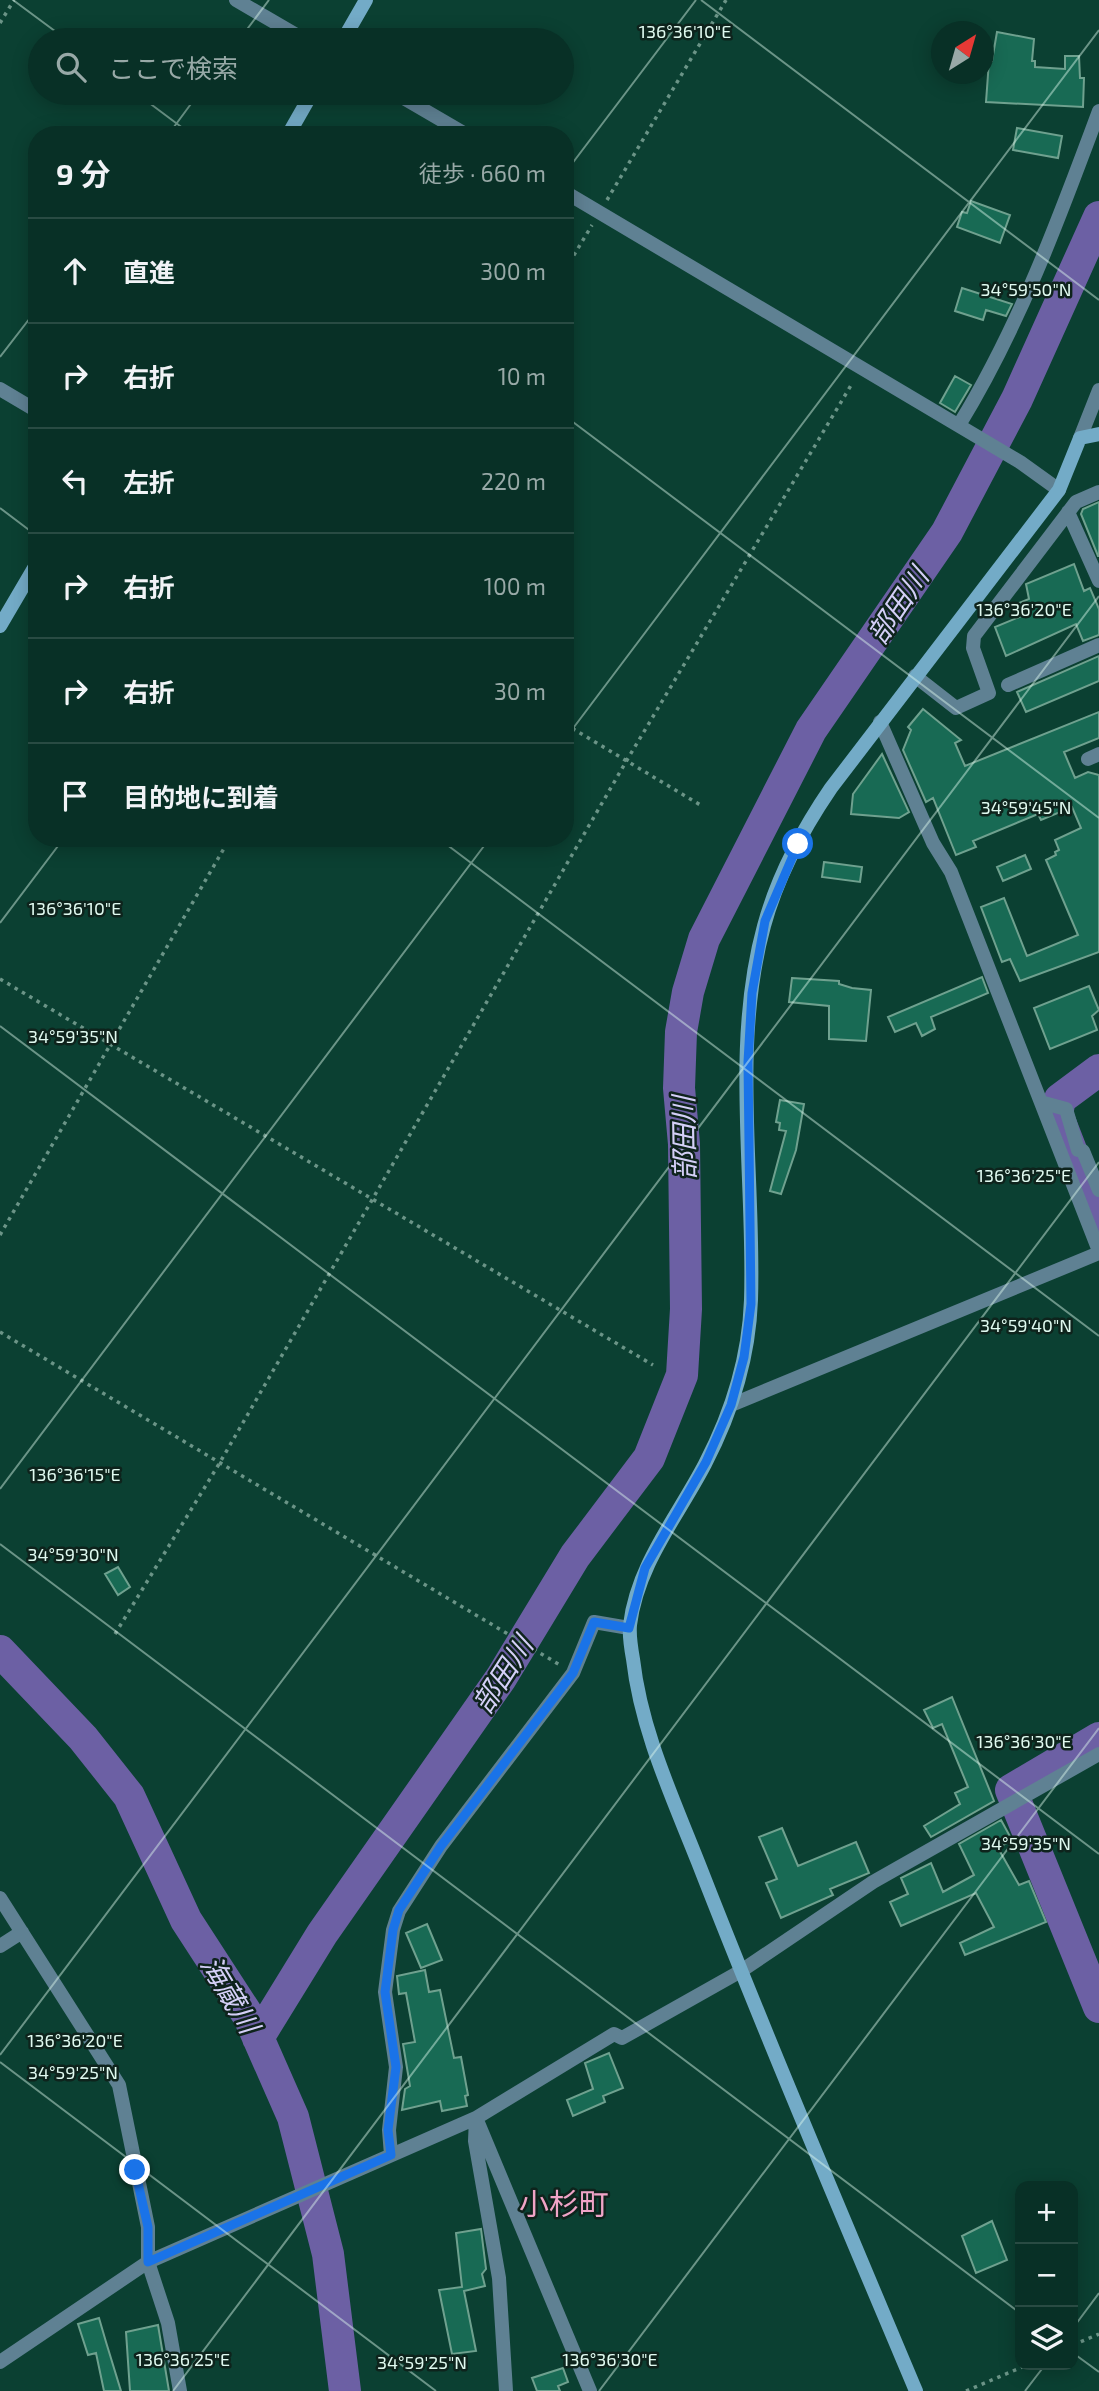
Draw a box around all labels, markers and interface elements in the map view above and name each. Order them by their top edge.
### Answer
text: 136°36'10"E [639,20,731,42]
north arrow [931,21,994,84]
search box [28,28,574,105]
icon: search [52,48,90,86]
text: ここで検索 [108,52,238,83]
text: 9 分 [56,155,110,191]
text: 徒歩 · 660 m [419,159,546,187]
icon: ahead [56,252,94,290]
text: 直進 [123,256,175,287]
text: 300 m [480,257,546,285]
text: 34°59'50"N [981,278,1071,300]
icon: right [56,357,94,395]
text: 右折 [123,361,175,392]
text: 10 m [498,362,546,390]
icon: left [56,462,94,500]
text: 左折 [123,466,175,497]
text: 220 m [481,467,546,495]
water label: 部田川 [859,558,936,649]
icon: right [56,567,94,605]
text: 右折 [123,571,175,602]
text: 100 m [484,572,546,600]
text: 136°36'20"E [976,598,1072,620]
icon: right [56,672,94,710]
text: 右折 [123,676,175,707]
text: 30 m [494,677,546,705]
icon: arrive [56,777,94,815]
text: 目的地に到着 [123,781,279,812]
text: 34°59'45"N [981,796,1071,818]
route start [782,828,813,859]
text: 136°36'10"E [29,897,121,919]
text: 34°59'35"N [28,1025,118,1047]
water label: 部田川 [665,1093,701,1180]
text: 136°36'25"E [977,1164,1071,1186]
text: 34°59'40"N [980,1314,1072,1336]
text: 136°36'15"E [29,1463,121,1485]
text: 34°59'30"N [27,1543,119,1565]
water label: 部田川 [465,1627,541,1718]
text: 136°36'30"E [976,1730,1072,1752]
text: 34°59'35"N [981,1832,1071,1854]
water label: 海蔵川 [195,1949,269,2041]
text: 136°36'20"E [27,2029,123,2051]
text: 34°59'25"N [28,2061,118,2083]
route end [119,2154,150,2185]
map controls [1015,2181,1078,2370]
button: + [1015,2181,1078,2244]
district label: 小杉町 [519,2185,609,2221]
button: − [1015,2244,1078,2307]
button: layers [1015,2307,1078,2370]
text: 136°36'25"E [136,2348,230,2370]
text: 136°36'30"E [562,2348,658,2370]
text: 34°59'25"N [377,2351,467,2373]

